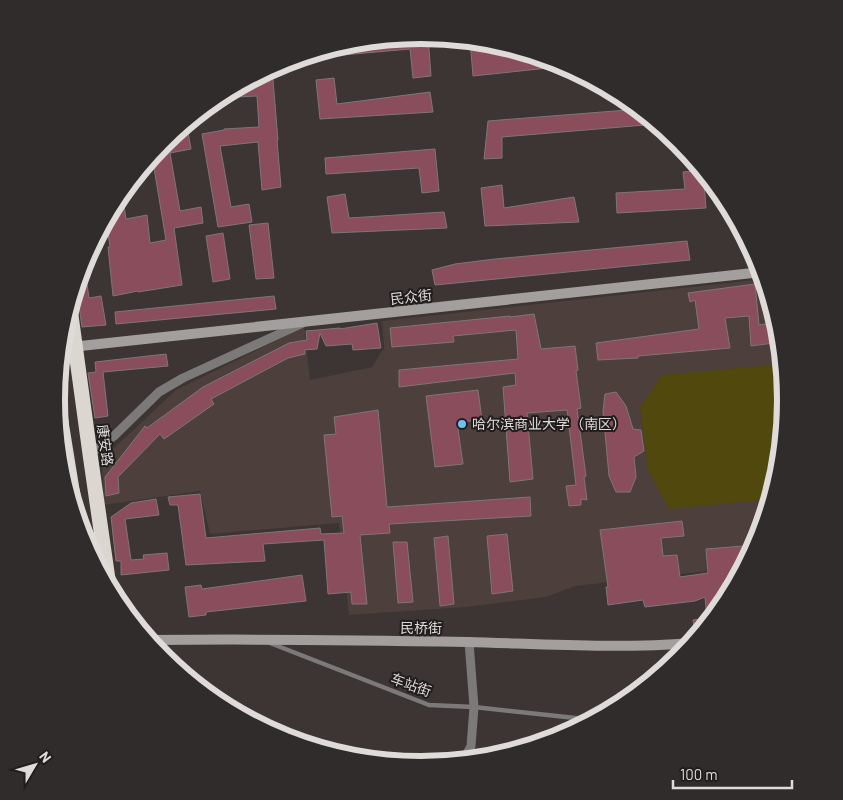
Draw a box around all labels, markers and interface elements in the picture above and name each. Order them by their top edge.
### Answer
street label: 民众街 [389,286,433,307]
place label: 哈尔滨商业大学（南区） [472,415,626,432]
marker: 哈尔滨商业大学（南区） [456,418,468,430]
street label: 康安路 [94,423,117,467]
street label: 民桥街 [400,619,442,636]
street label: 车站街 [389,669,434,700]
north arrow [10,740,60,790]
text: N [36,748,55,766]
scale bar [673,758,792,790]
text: 100 m [680,765,718,783]

